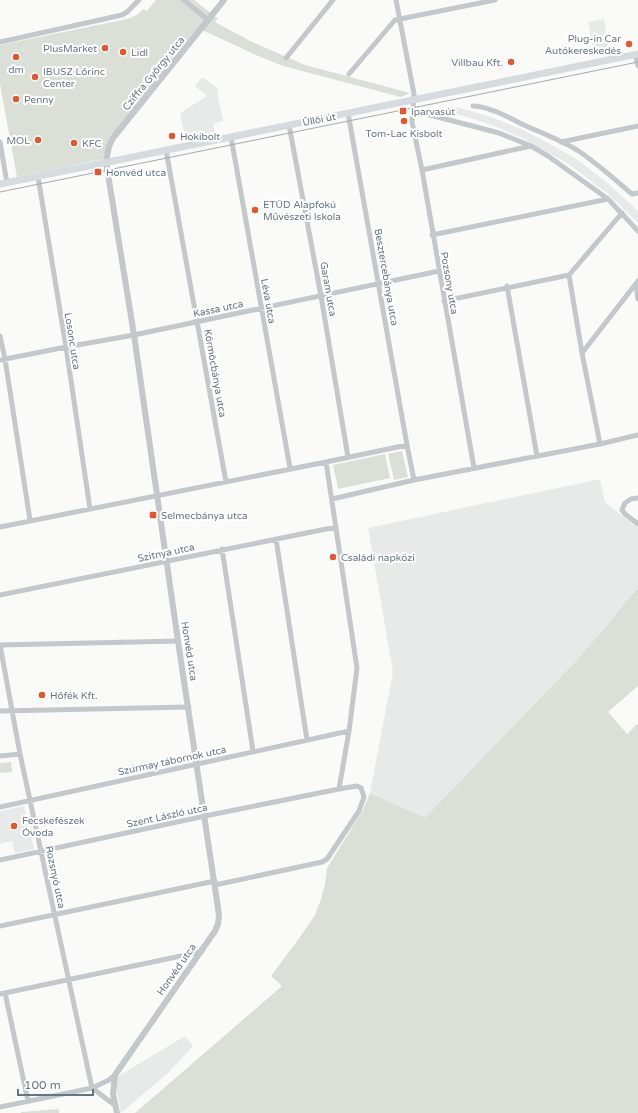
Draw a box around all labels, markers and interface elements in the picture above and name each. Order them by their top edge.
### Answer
place label: Plug-in Car Autókereskedés [545,33,621,57]
street label: Cziffra György utca [120,34,187,113]
marker: Plug-in Car Autókereskedés [624,39,634,49]
place label: PlusMarket [43,43,97,55]
marker: PlusMarket [100,43,110,53]
marker: Lidl [118,47,128,57]
place label: Lidl [131,47,148,59]
marker: dm [11,52,21,62]
place label: Villbau Kft. [451,57,503,69]
marker: Villbau Kft. [506,57,516,67]
place label: dm [8,64,24,76]
place label: IBUSZ Lőrinc Center [43,66,105,90]
marker: IBUSZ Lőrinc Center [30,72,40,82]
marker: Penny [11,94,21,104]
place label: Penny [24,94,54,106]
marker: Iparvasút [398,106,408,116]
place label: Iparvasút [411,106,455,118]
street label: Üllői út [302,111,337,129]
marker: Tom-Lac Kisbolt [399,116,409,126]
place label: Tom-Lac Kisbolt [366,128,443,140]
marker: Hokibolt [167,131,177,141]
place label: Hokibolt [180,131,220,143]
place label: MOL [6,135,30,147]
marker: MOL [33,135,43,145]
marker: KFC [69,138,79,148]
place label: KFC [82,138,102,150]
marker: Honvéd utca [93,167,103,177]
place label: Honvéd utca [106,167,166,179]
place label: ETÜD Alapfokú Művészeti Iskola [263,199,341,223]
marker: ETÜD Alapfokú Művészeti Iskola [250,205,260,215]
street label: Besztercebánya utca [372,228,400,327]
street label: Pozsony utca [438,251,460,315]
street label: Garam utca [317,261,339,317]
street label: Léva utca [258,278,278,325]
street label: Kassa utca [192,298,244,320]
street label: Losonc utca [62,312,82,371]
street label: Körmöcbánya utca [201,328,229,418]
marker: Selmecbánya utca [148,510,158,520]
place label: Selmecbánya utca [161,510,248,522]
street label: Szitnya utca [137,541,196,565]
marker: Családi napközi [328,552,338,562]
place label: Családi napközi [341,552,415,564]
street label: Honvéd utca [178,621,200,682]
marker: Hőfék Kft. [37,690,47,700]
place label: Hőfék Kft. [50,690,98,702]
street label: Szurmay tábornok utca [117,744,227,778]
street label: Szent László utca [126,802,209,830]
place label: Fecskefészek Óvoda [22,815,85,839]
marker: Fecskefészek Óvoda [9,821,19,831]
street label: Rozsnyó utca [43,845,68,910]
street label: Honvéd utca [155,942,199,998]
scale bar [18,1071,93,1097]
text: 100 m [24,1078,61,1092]

